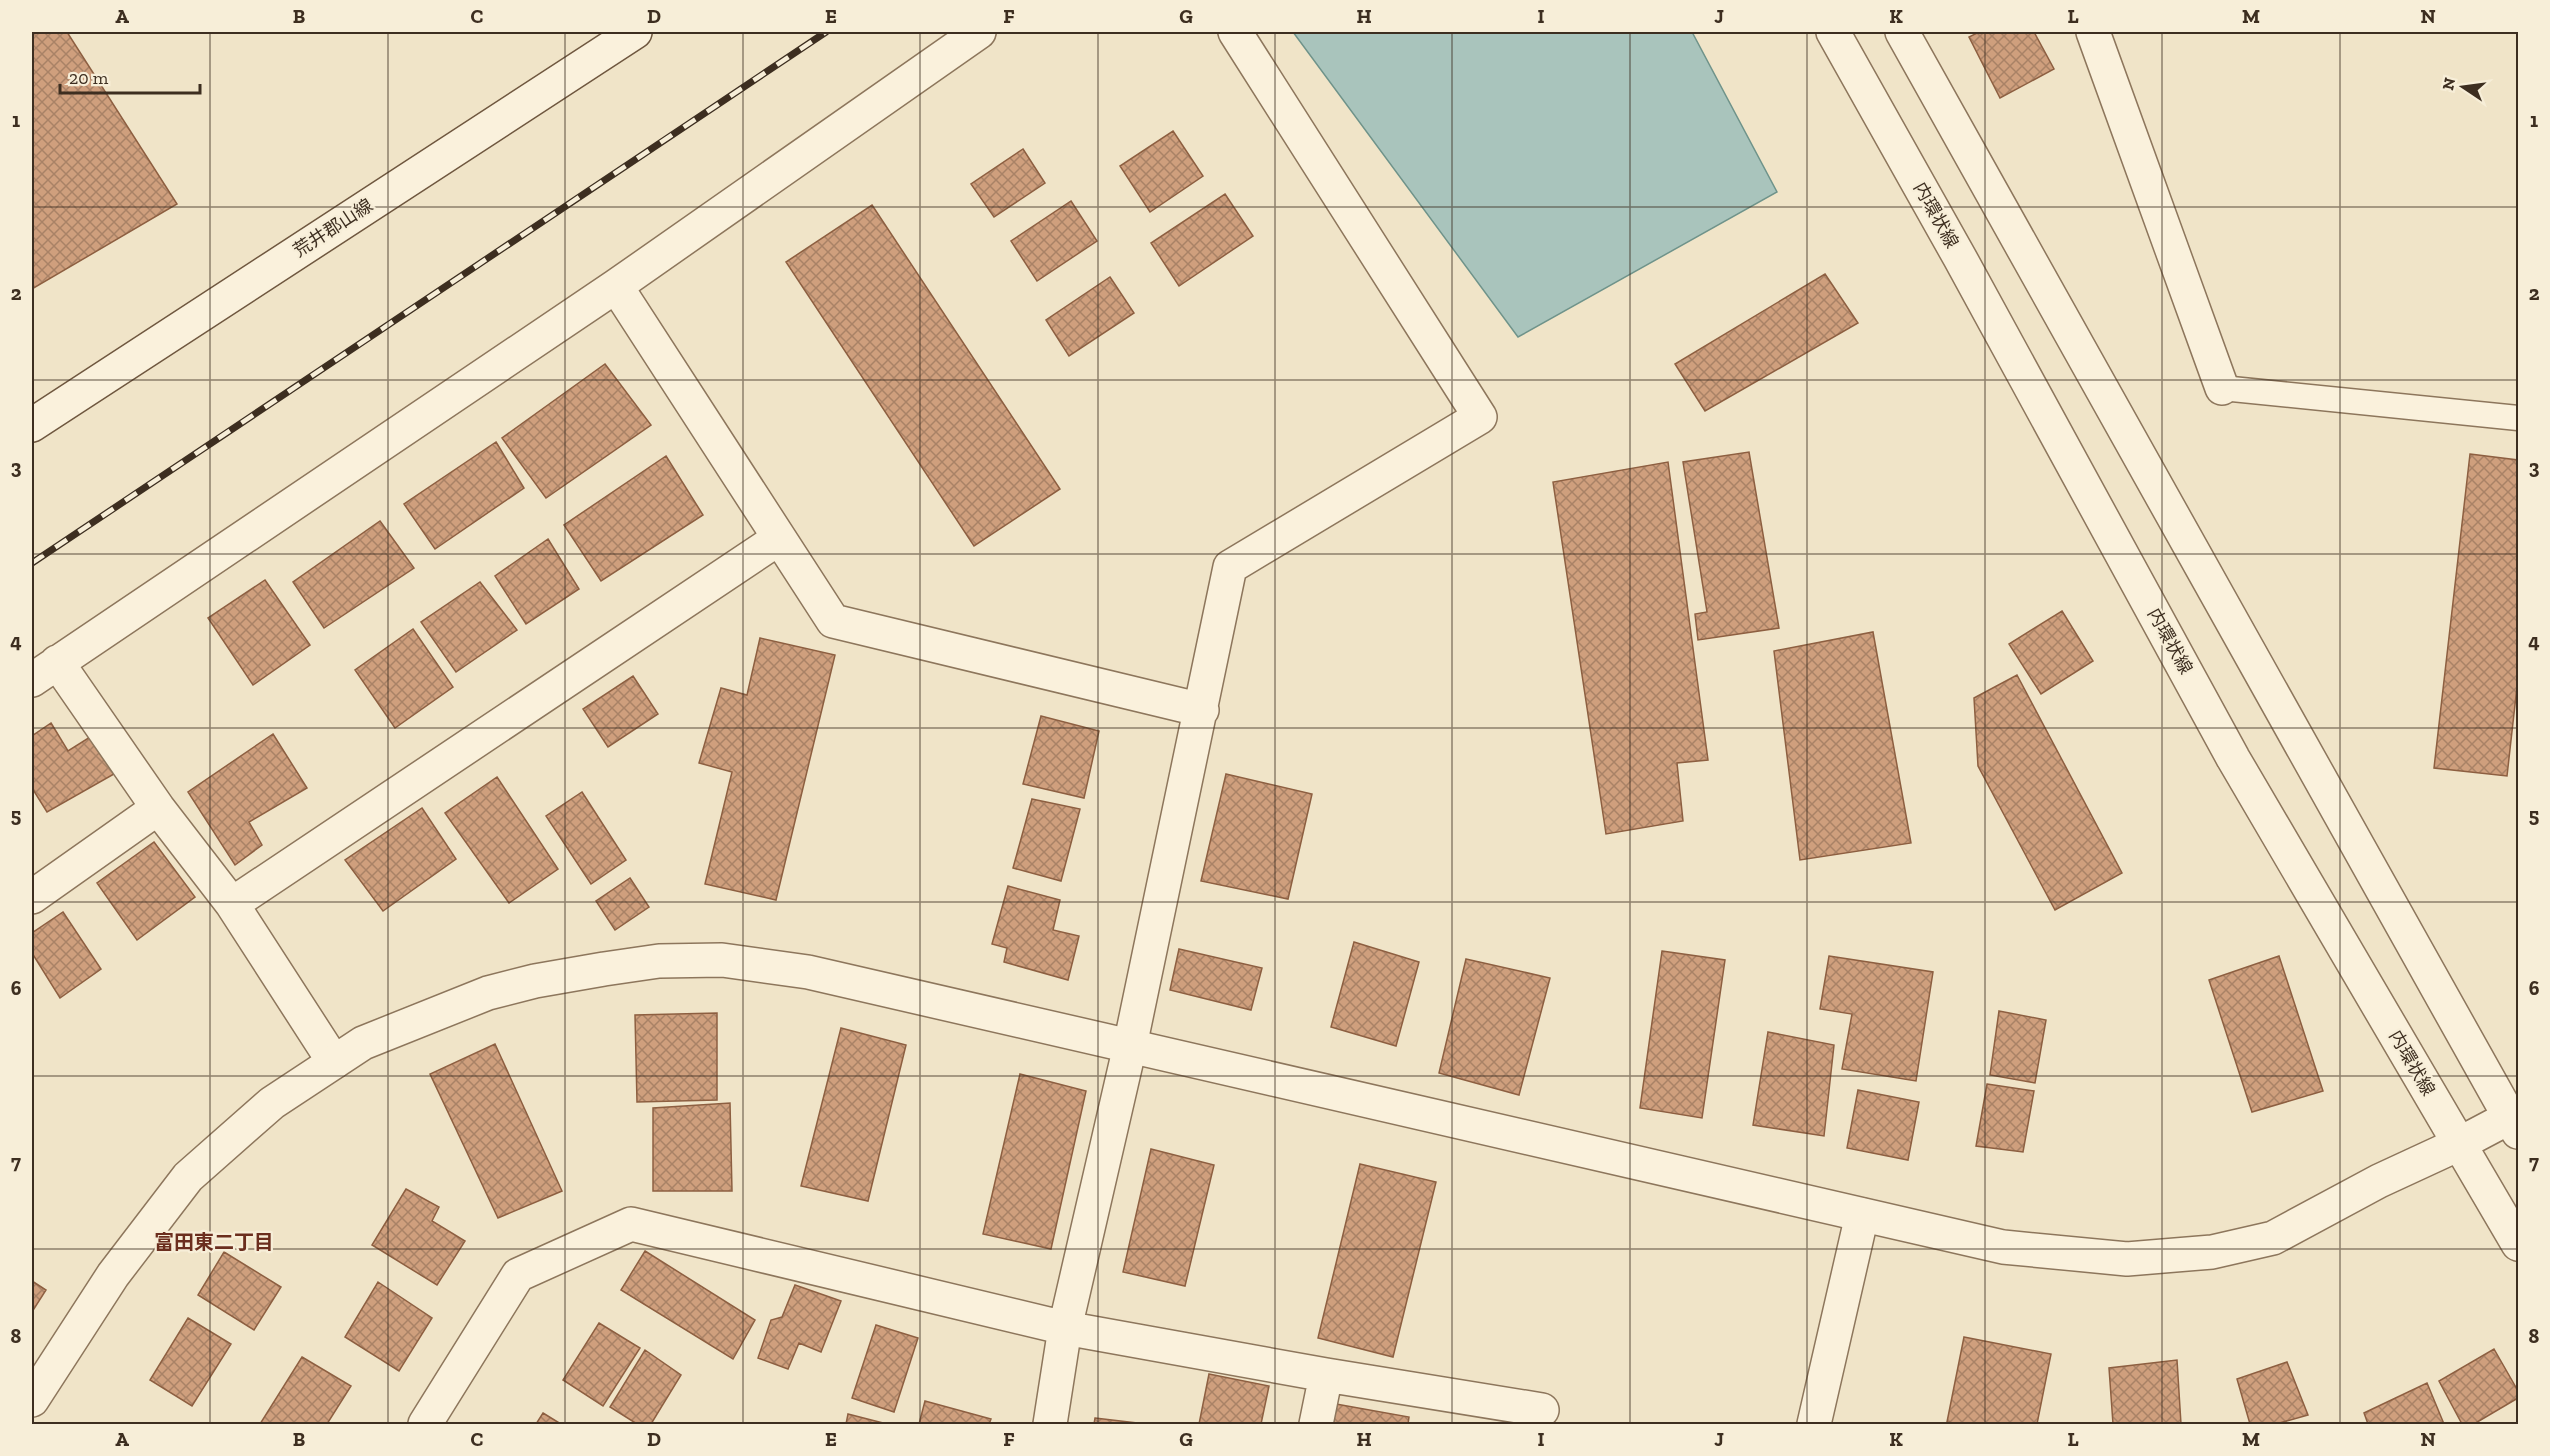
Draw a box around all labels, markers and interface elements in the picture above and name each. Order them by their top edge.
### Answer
text: A [115,4,129,28]
text: B [293,4,305,28]
text: C [471,4,484,28]
text: D [647,4,661,28]
text: E [825,4,837,28]
text: F [1003,4,1015,28]
text: G [1179,4,1193,28]
text: H [1356,4,1372,28]
text: I [1537,4,1545,28]
text: J [1714,4,1724,28]
text: K [1889,4,1903,28]
text: L [2067,4,2079,28]
text: M [2242,4,2260,28]
text: N [2420,4,2436,28]
scale bar [60,57,200,95]
north arrow [2433,57,2493,117]
text: 20 m [69,67,109,89]
text: N [2438,76,2459,92]
text: 1 [12,108,20,132]
text: 1 [2530,108,2538,132]
street label: 内環状線 [1909,178,1963,252]
street label: 荒井郡山線 [289,194,377,262]
text: 2 [11,281,22,305]
text: 2 [2529,281,2540,305]
text: 3 [11,455,22,479]
text: 3 [2529,455,2540,479]
street label: 内環状線 [2143,604,2197,678]
text: 4 [10,629,22,653]
text: 4 [2528,629,2540,653]
text: 5 [11,803,21,827]
text: 5 [2529,803,2539,827]
text: 6 [11,976,22,1000]
text: 6 [2529,976,2540,1000]
street label: 内環状線 [2384,1026,2440,1100]
text: 7 [11,1150,21,1174]
text: 7 [2529,1150,2539,1174]
district label: 富田東二丁目 [154,1230,274,1254]
text: 8 [11,1324,22,1348]
text: 8 [2529,1324,2540,1348]
text: A [115,1427,129,1451]
text: B [293,1427,305,1451]
text: C [471,1427,484,1451]
text: D [647,1427,661,1451]
text: E [825,1427,837,1451]
text: F [1003,1427,1015,1451]
text: G [1179,1427,1193,1451]
text: H [1356,1427,1372,1451]
text: I [1537,1427,1545,1451]
text: J [1714,1427,1724,1451]
text: K [1889,1427,1903,1451]
text: L [2067,1427,2079,1451]
text: M [2242,1427,2260,1451]
text: N [2420,1427,2436,1451]

